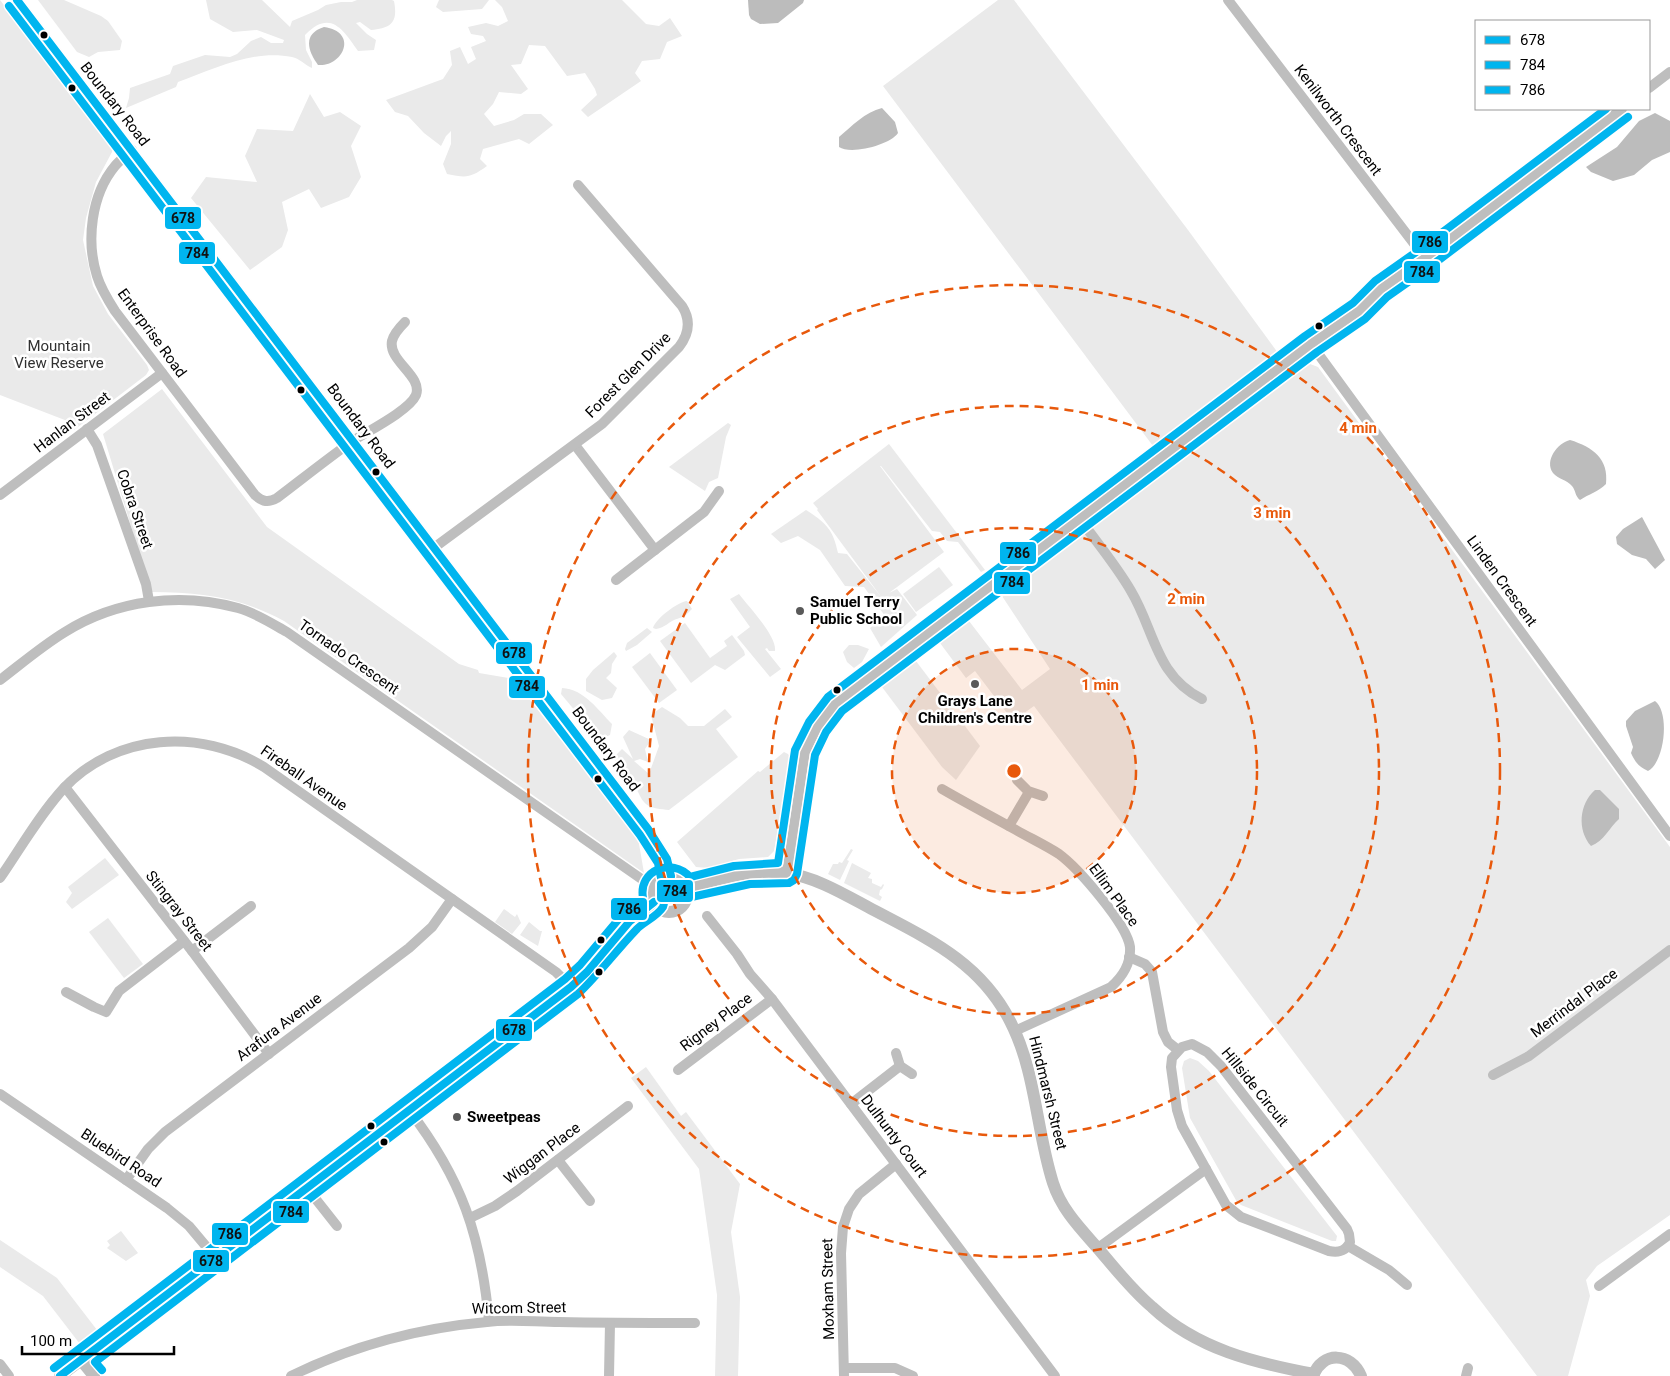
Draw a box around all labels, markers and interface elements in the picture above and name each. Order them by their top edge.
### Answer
legend [1475,20,1650,110]
unlabelled marker [39,30,49,40]
text: 678 [1520,31,1545,49]
text: 784 [1520,56,1546,74]
street label: Boundary Road [77,58,153,150]
street label: Kenilworth Crescent [1290,61,1386,179]
text: 786 [1520,81,1545,99]
unlabelled marker [67,83,77,93]
line badge: 678 [164,206,202,230]
text: 678 [171,210,195,226]
line badge: 786 [1411,230,1449,254]
text: 786 [1418,234,1442,250]
line badge: 784 [178,241,216,265]
text: 784 [185,245,209,261]
line badge: 784 [1403,260,1441,284]
text: 784 [1410,264,1434,280]
street label: Enterprise Road [114,285,190,381]
unlabelled marker [1314,321,1324,331]
street label: Forest Glen Drive [582,328,675,421]
park label: Mountain View Reserve [14,337,104,372]
street label: Boundary Road [323,380,399,472]
unlabelled marker [296,385,306,395]
street label: Hanlan Street [30,388,114,456]
text: 4 min [1339,419,1377,437]
street label: Cobra Street [113,467,157,551]
unlabelled marker [371,467,381,477]
text: 3 min [1253,504,1291,522]
street label: Linden Crescent [1463,532,1541,630]
line badge: 786 [999,541,1037,565]
text: 786 [1006,545,1030,561]
line badge: 784 [993,571,1031,595]
text: 784 [1000,574,1024,590]
text: 2 min [1167,590,1205,608]
place label: Samuel Terry Public School [810,593,902,628]
marker: Samuel Terry Public School [794,605,806,617]
street label: Tornado Crescent [295,616,403,698]
line badge: 678 [495,641,533,665]
text: 678 [502,645,526,661]
line badge: 784 [508,675,546,699]
text: 1 min [1081,676,1119,694]
text: 784 [515,678,539,694]
marker: Grays Lane Children's Centre [969,678,981,690]
unlabelled marker [832,685,842,695]
place label: Grays Lane Children's Centre [918,692,1032,727]
street label: Boundary Road [568,703,644,795]
street label: Fireball Avenue [257,742,351,815]
centre of rings [1005,762,1023,780]
unlabelled marker [593,774,603,784]
street label: Ellim Place [1085,860,1143,930]
street label: Stingray Street [142,867,216,955]
line badge: 784 [656,879,694,903]
text: 784 [663,883,687,899]
line badge: 786 [610,897,648,921]
text: 786 [617,901,641,917]
unlabelled marker [596,935,606,945]
street label: Merrindal Place [1527,964,1621,1042]
unlabelled marker [594,967,604,977]
street label: Arafura Avenue [233,989,325,1065]
street label: Rigney Place [676,989,756,1055]
line badge: 678 [495,1018,533,1042]
text: 678 [502,1022,526,1038]
street label: Hindmarsh Street [1025,1034,1071,1152]
street label: Hillside Circuit [1218,1044,1292,1130]
street label: Dulhunty Court [857,1091,931,1181]
place label: Sweetpeas [467,1108,541,1126]
marker: Sweetpeas [451,1111,463,1123]
street label: Wiggan Place [500,1118,584,1188]
unlabelled marker [366,1121,376,1131]
street label: Bluebird Road [77,1125,165,1191]
unlabelled marker [379,1137,389,1147]
line badge: 784 [272,1200,310,1224]
text: 784 [279,1204,303,1220]
line badge: 786 [211,1222,249,1246]
text: 786 [218,1226,242,1242]
street label: Moxham Street [818,1238,838,1340]
line badge: 678 [192,1249,230,1273]
text: 678 [199,1253,223,1269]
street label: Witcom Street [471,1298,567,1318]
scale bar [22,1324,175,1356]
text: 100 m [30,1332,72,1350]

